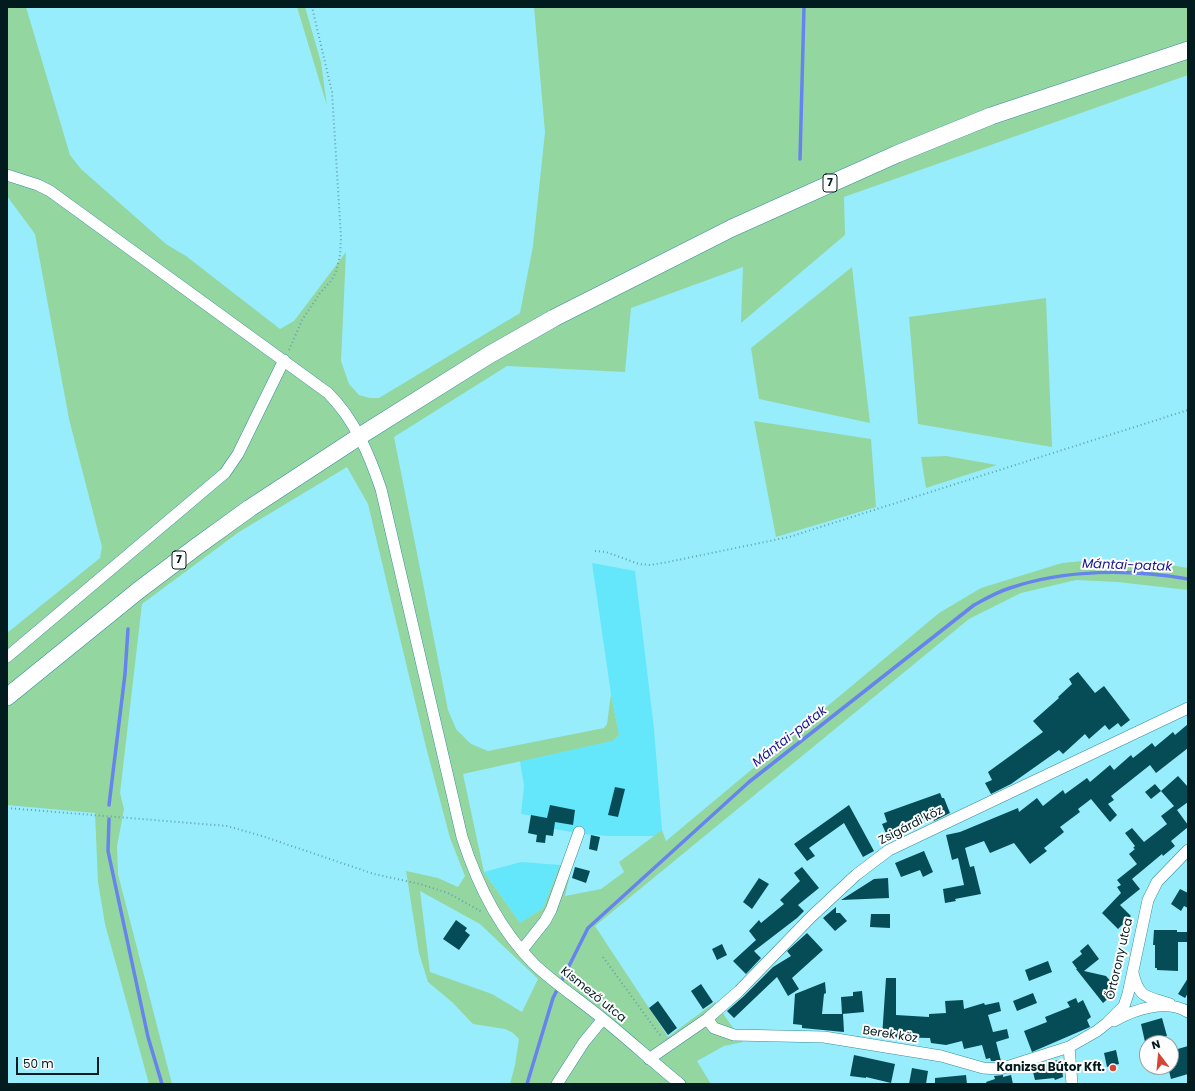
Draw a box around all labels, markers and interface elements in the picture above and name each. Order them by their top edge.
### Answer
road number: 7 [823,174,837,192]
road number: 7 [172,551,186,569]
water label: Mántai-patak [1082,557,1172,575]
water label: Mántai-patak [750,703,830,771]
street label: Zsigárdi köz [877,804,945,848]
street label: Őrtorony utca [1104,917,1136,1001]
street label: Kismező utca [557,964,629,1026]
street label: Berek köz [862,1024,918,1046]
north arrow [1139,1035,1179,1075]
text: N [1150,1036,1162,1053]
scale bar [18,1049,101,1075]
text: 50 m [23,1055,54,1072]
place label: Kanizsa Bútor Kft. [996,1061,1105,1075]
marker: Kanizsa Bútor Kft. [1108,1063,1118,1073]

